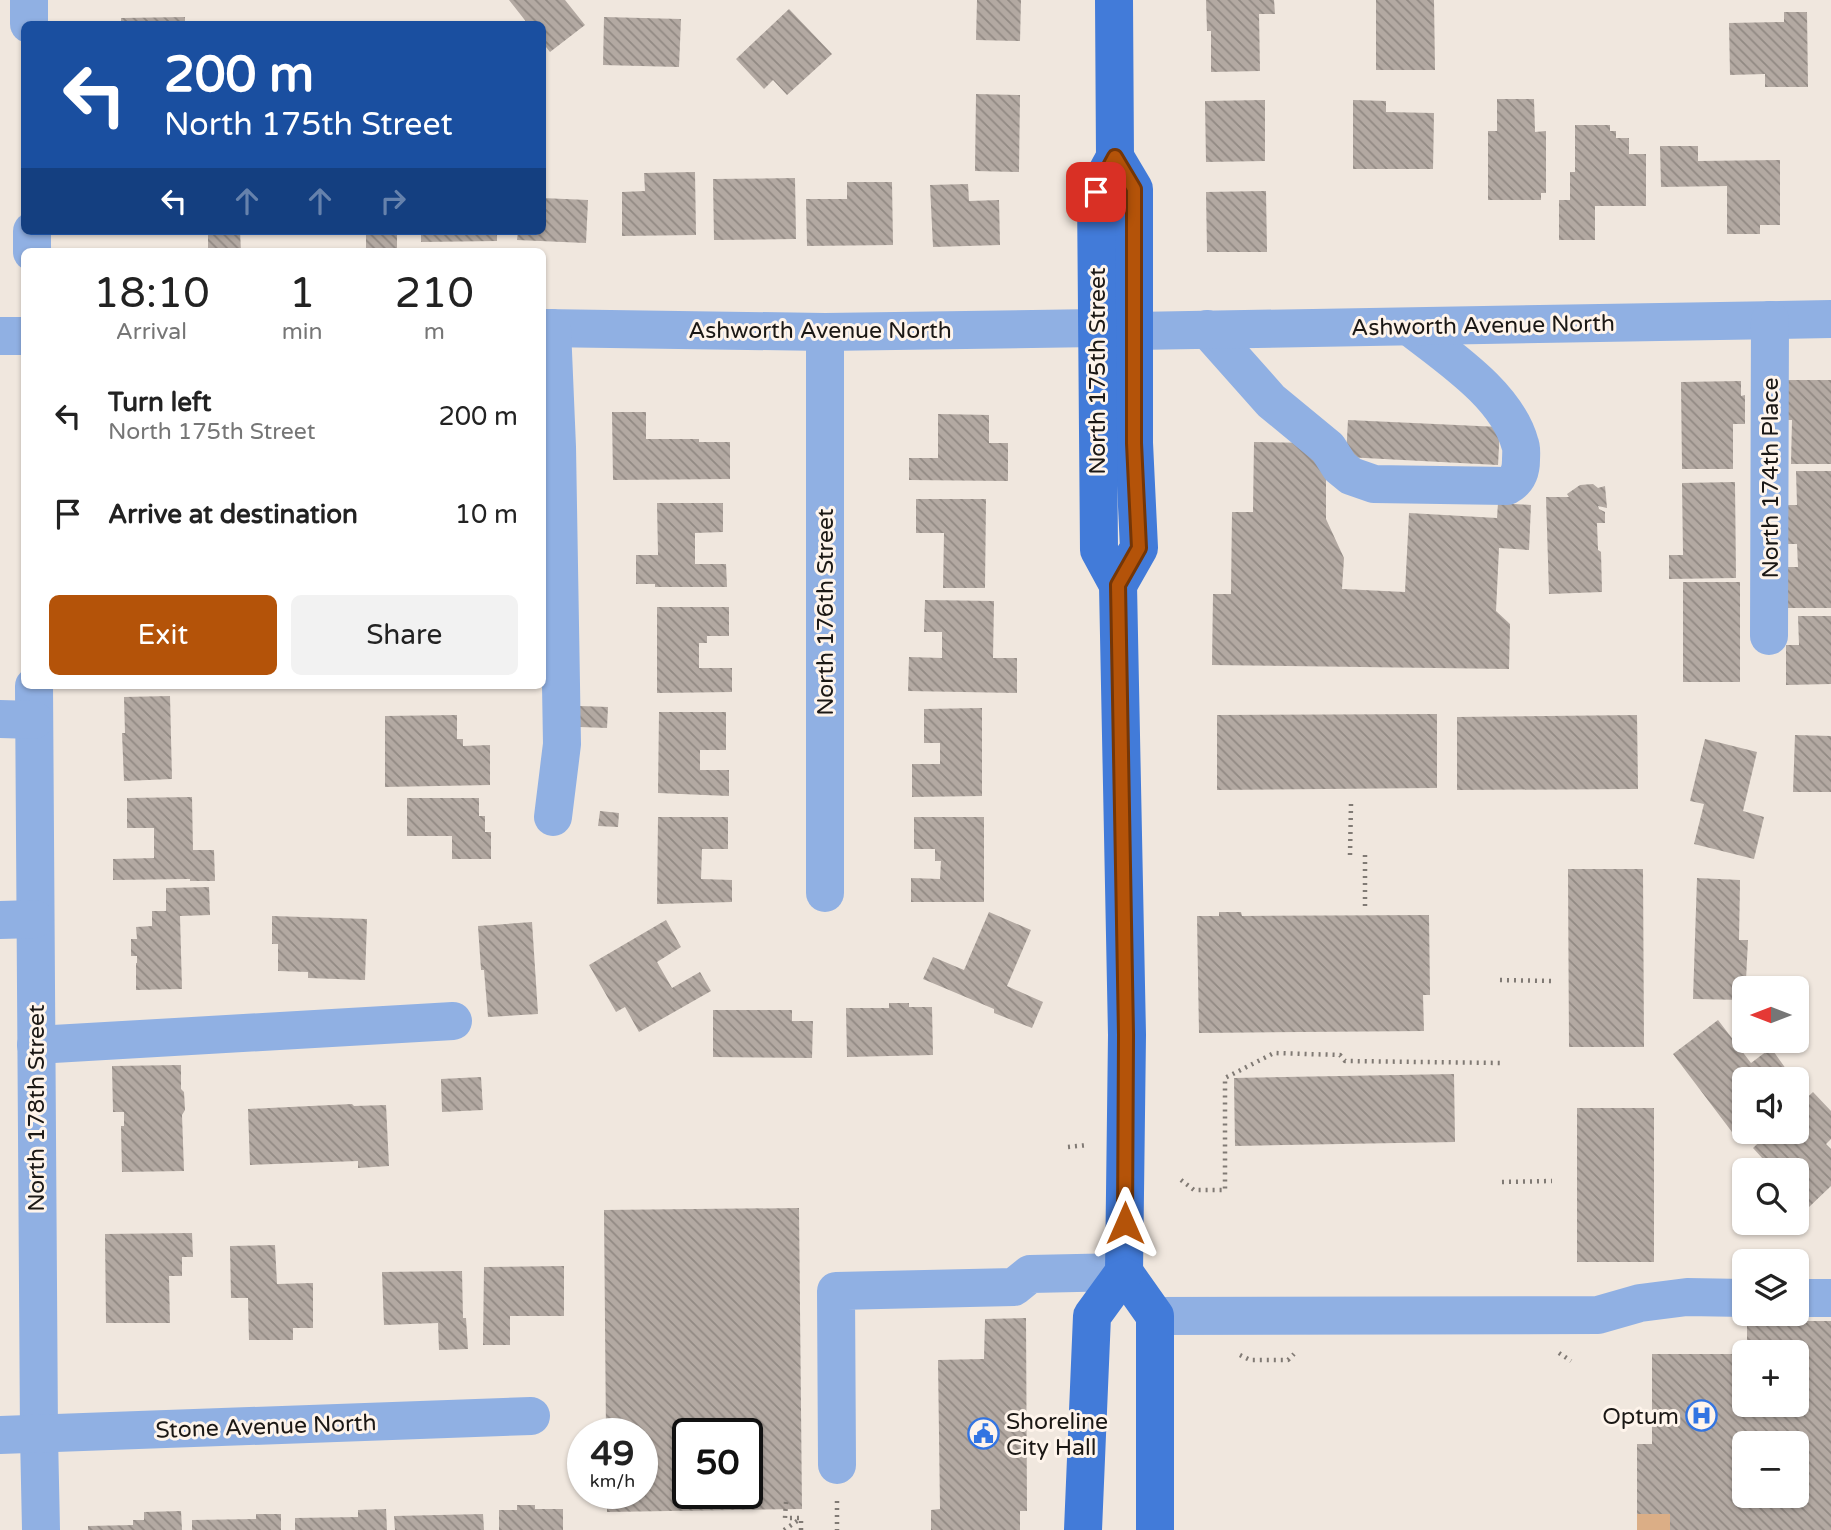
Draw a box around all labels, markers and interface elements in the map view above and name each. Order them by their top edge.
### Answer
text: 200 m [164,46,314,105]
icon: left [49,49,140,140]
text: North 175th Street [164,106,453,144]
pin [1066,162,1126,222]
icon: arrive [1077,173,1115,211]
icon: left [155,182,193,220]
icon: ahead [228,182,266,220]
icon: ahead [301,182,339,220]
icon: right [374,182,412,220]
street label: North 175th Street [1084,267,1112,475]
text: 18:10 [93,268,210,319]
text: 1 [289,268,315,319]
text: 210 [395,268,474,319]
street label: Ashworth Avenue North [1351,310,1615,342]
street label: Ashworth Avenue North [688,317,952,345]
text: Arrival [116,318,187,346]
text: min [282,318,323,346]
text: m [424,318,445,346]
street label: North 174th Place [1757,378,1785,578]
text: Turn left [108,387,211,418]
icon: left [49,397,87,435]
text: 200 m [438,401,518,432]
text: North 175th Street [108,418,316,446]
icon: arrive [49,495,87,533]
text: Arrive at destination [108,499,358,530]
text: 10 m [455,499,518,530]
street label: North 176th Street [812,508,840,716]
button: Exit [49,595,277,675]
button: Share [291,595,518,675]
north arrow [1732,976,1810,1054]
map controls [1732,976,1809,1508]
street label: North 178th Street [23,1004,51,1212]
button: sound [1732,1067,1809,1144]
button: search [1732,1158,1809,1235]
position arrow [1088,1186,1162,1260]
button: layers [1732,1249,1809,1326]
button: + [1732,1340,1809,1417]
hospital icon: Optum [1685,1399,1719,1433]
place label: Optum [1602,1403,1679,1431]
place label: Shoreline City Hall [1006,1408,1108,1462]
street label: Stone Avenue North [155,1409,377,1445]
public building icon: Shoreline City Hall [966,1417,1000,1451]
speed limit sign: 50 [672,1418,763,1509]
button: − [1732,1431,1809,1508]
text: 49 [591,1433,634,1475]
text: km/h [590,1470,635,1492]

